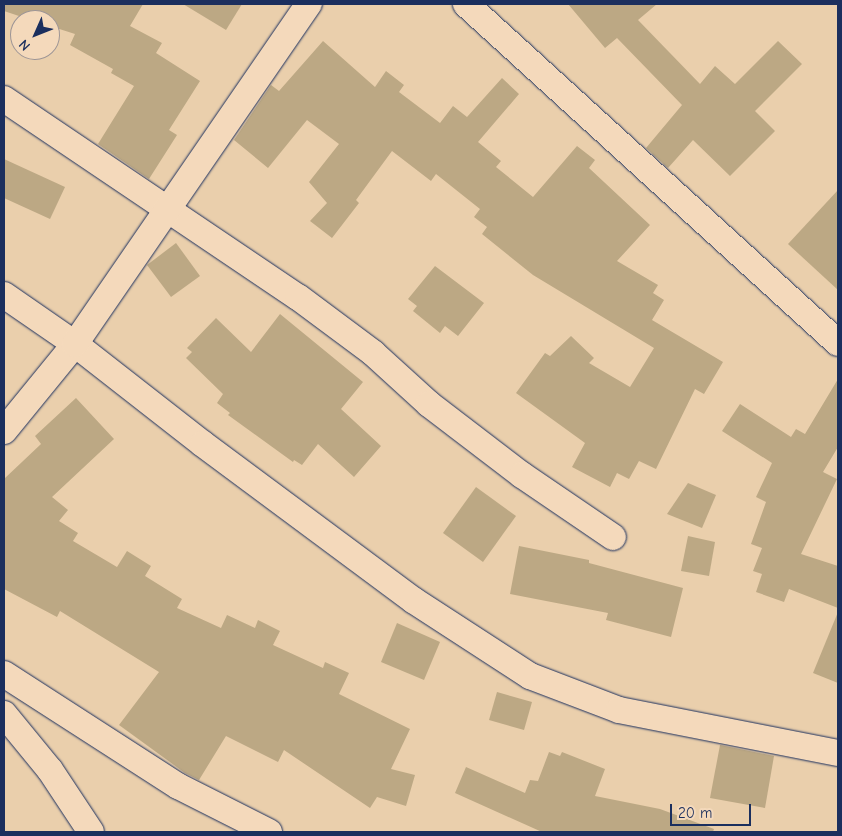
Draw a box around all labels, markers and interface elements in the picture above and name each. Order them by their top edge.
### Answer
north arrow [10,10,60,60]
text: N [15,36,34,54]
scale bar [672,794,753,826]
text: 20 m [678,804,712,822]

